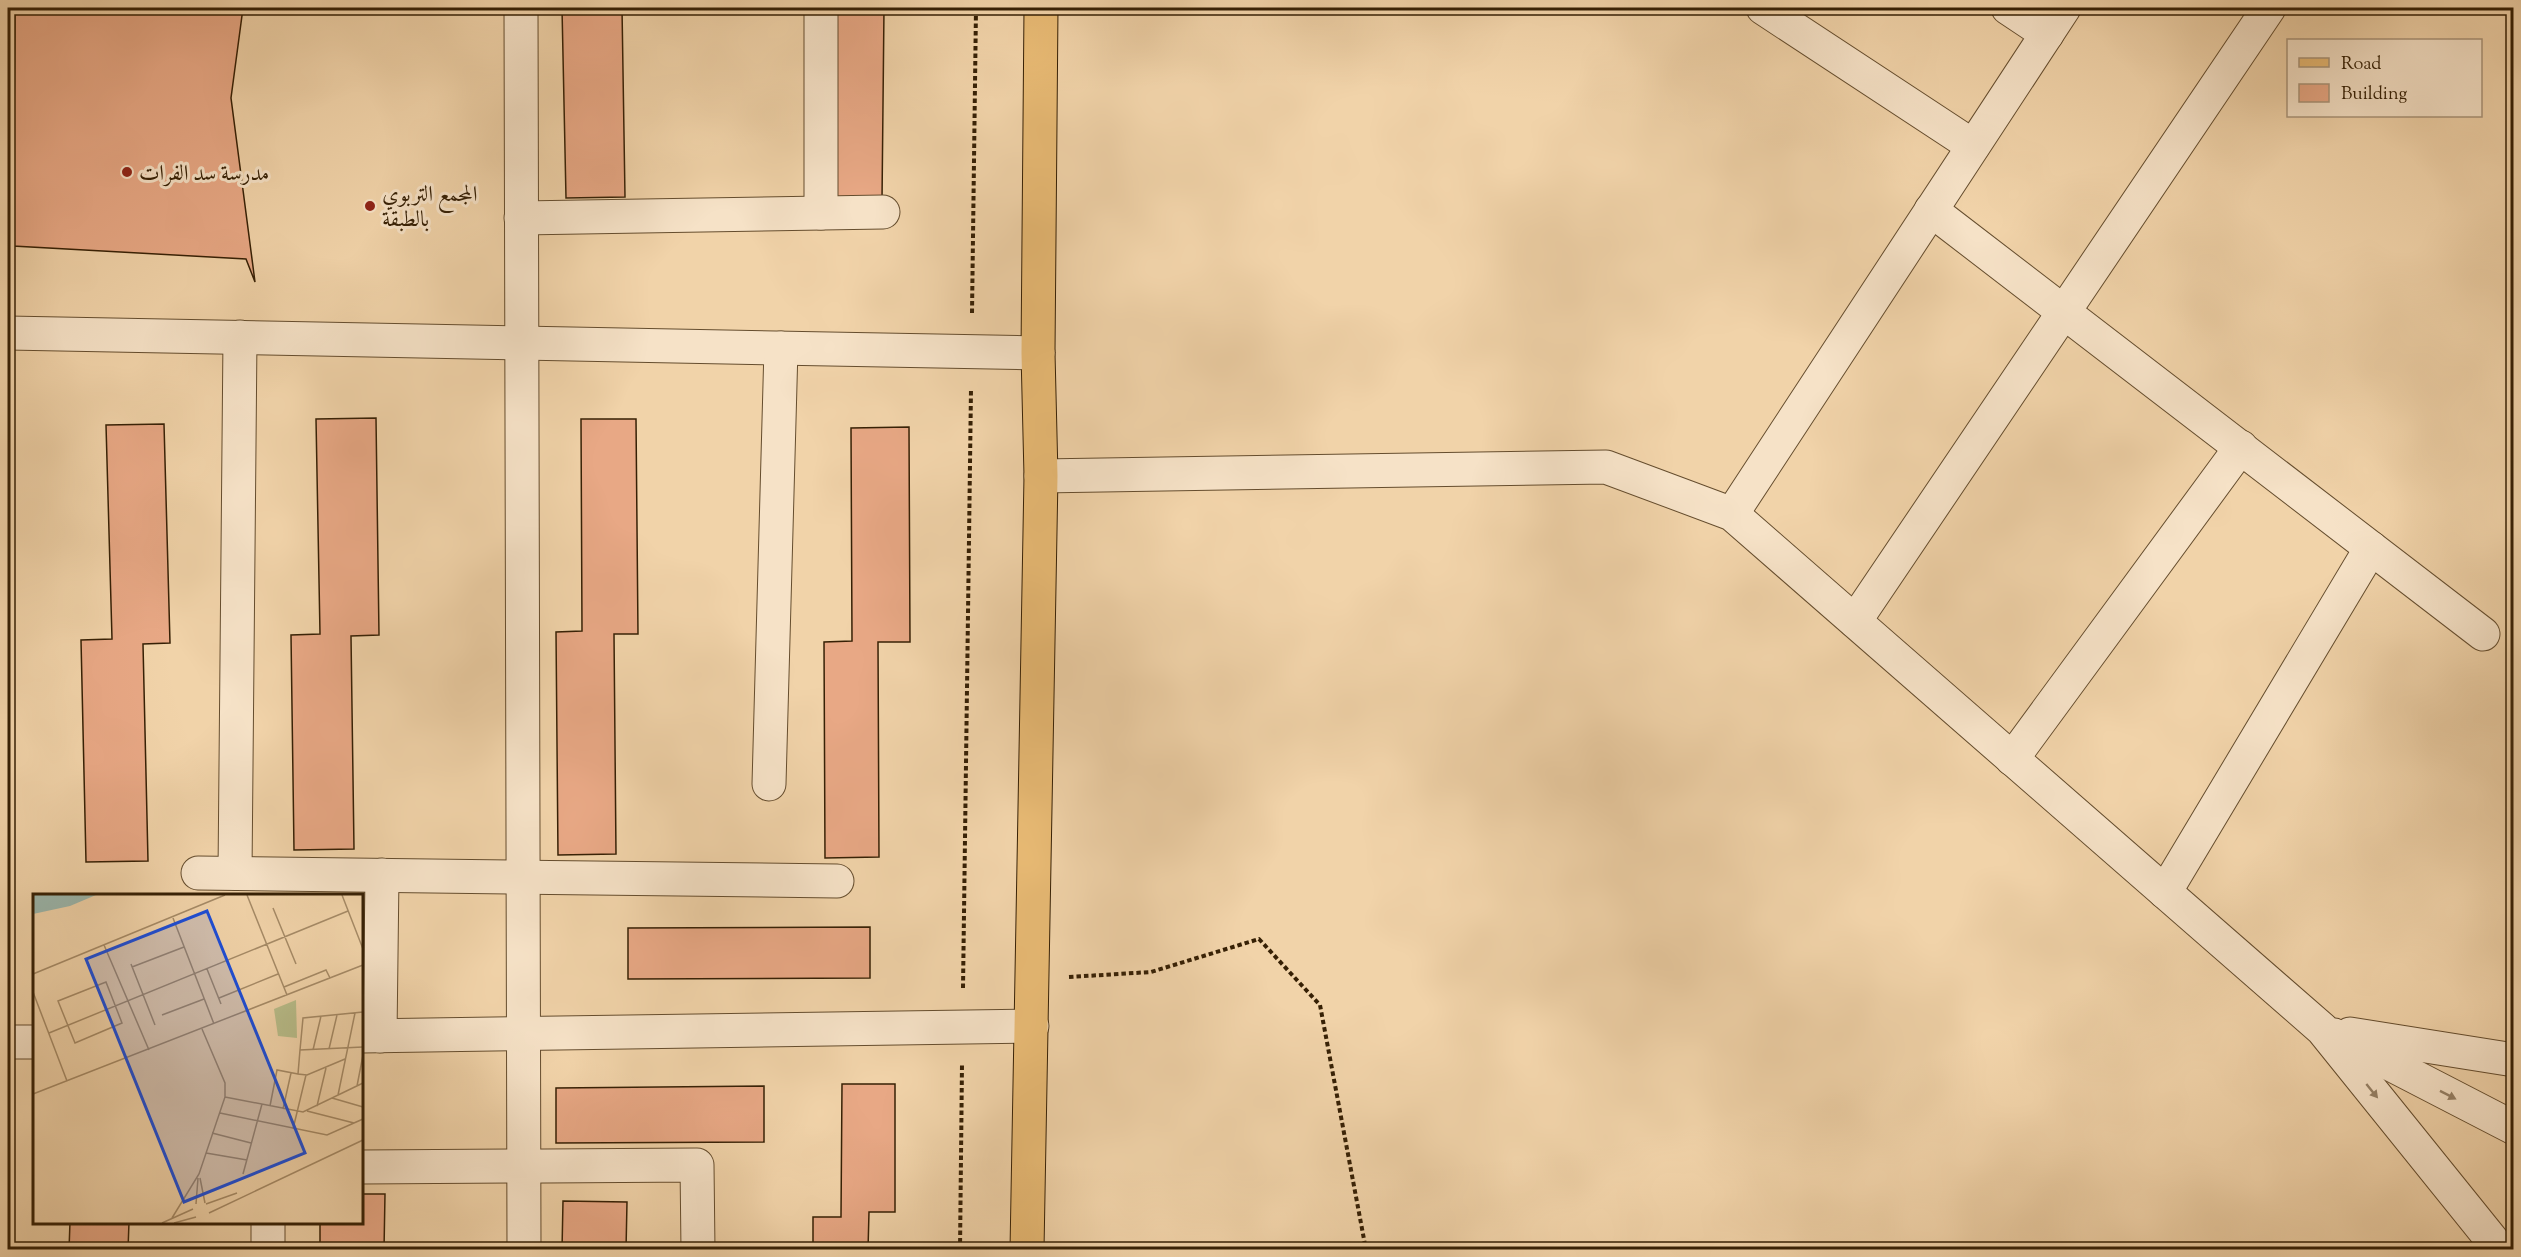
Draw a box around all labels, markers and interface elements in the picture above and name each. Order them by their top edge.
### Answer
legend [2287,39,2482,117]
text: Road [2341,52,2381,78]
text: Building [2341,82,2407,108]
place label: مدرسة سد الفرات [139,159,269,191]
marker: مدرسة سد الفرات [120,165,134,179]
place label: المجمع التربوي بالطبقة [382,180,478,237]
marker: المجمع التربوي بالطبقة [363,199,377,213]
inset map [33,894,363,1224]
one-way arrow [2365,1083,2378,1099]
one-way arrow [2440,1090,2457,1099]

